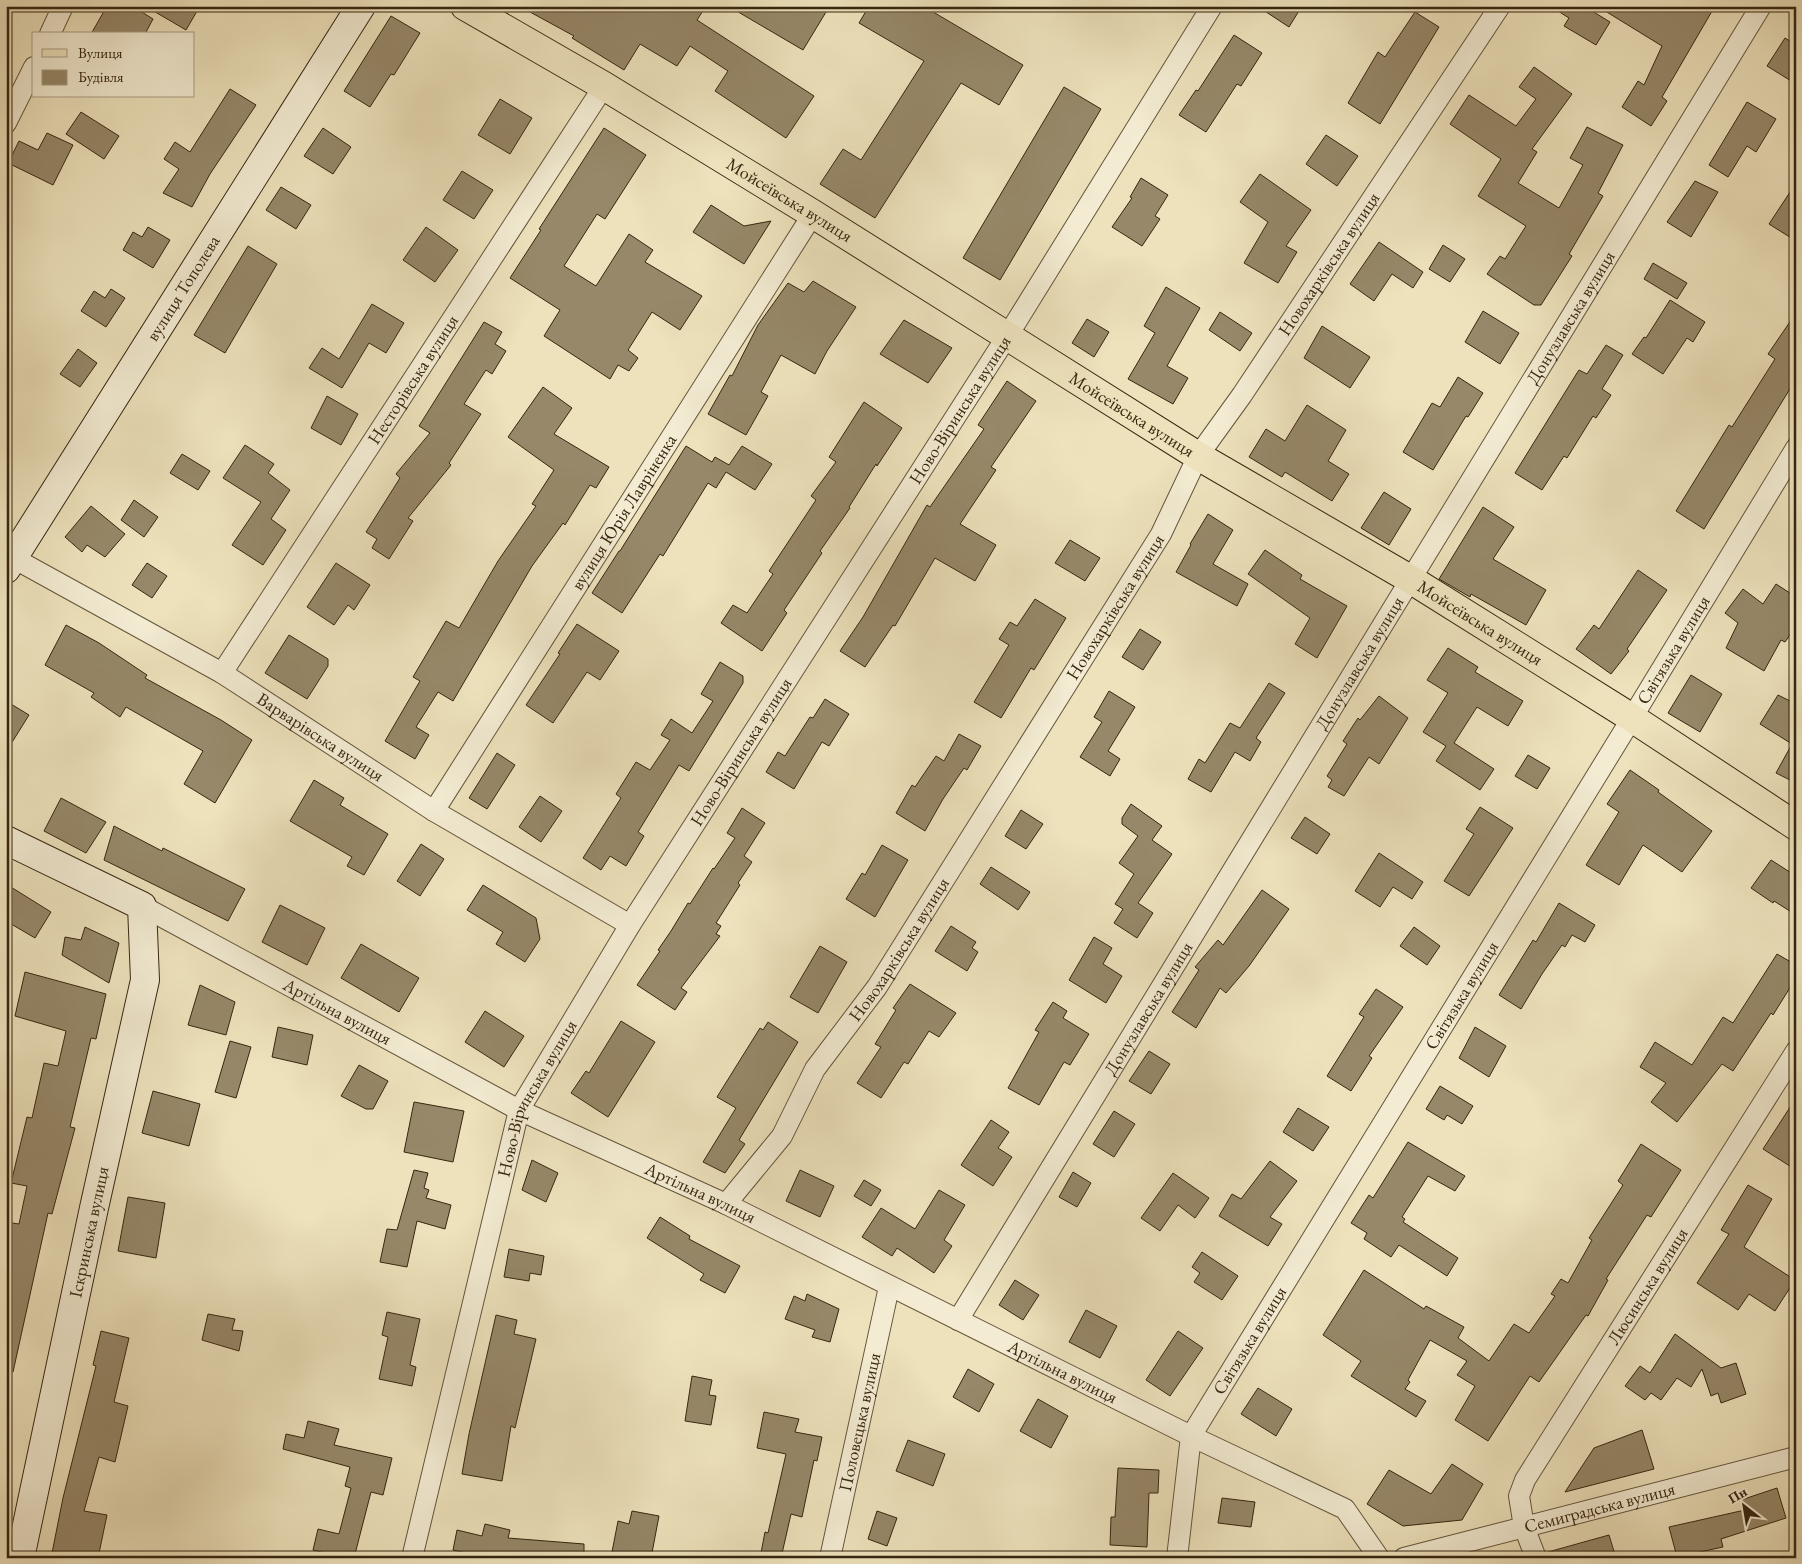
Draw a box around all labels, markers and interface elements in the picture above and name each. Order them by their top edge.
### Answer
legend [32,32,195,98]
text: Вулиця [78,43,123,62]
text: Будівля [78,67,124,86]
street label: Мойсеївська вулиця [722,152,857,247]
street label: Новохарківська вулиця [1273,187,1384,340]
street label: вулиця Тополева [141,230,225,345]
street label: Донузлавська вулиця [1521,246,1620,388]
street label: Несторівська вулиця [362,310,463,449]
street label: Ново-Віринська вулиця [903,331,1015,488]
street label: Мойсеївська вулиця [1065,366,1199,462]
street label: вулиця Юрія Лавріненка [565,429,682,594]
street label: Новохарківська вулиця [1060,530,1169,684]
street label: Мойсеївська вулиця [1413,575,1547,670]
street label: Світязька вулиця [1631,591,1715,708]
street label: Донузлавська вулиця [1310,592,1409,734]
street label: Ново-Віринська вулиця [684,673,797,830]
street label: Варварівська вулиця [253,687,388,786]
street label: Новохарківська вулиця [843,873,954,1026]
street label: Донузлавська вулиця [1098,937,1197,1079]
street label: Світязька вулиця [1419,937,1503,1054]
street label: Артільна вулиця [278,972,396,1050]
street label: Ново-Віринська вулиця [491,1015,582,1179]
street label: Артільна вулиця [641,1156,760,1228]
street label: Іскринська вулиця [63,1164,114,1300]
street label: Люсинська вулиця [1601,1223,1693,1349]
street label: Світязька вулиця [1207,1282,1291,1399]
street label: Артільна вулиця [1003,1334,1121,1408]
street label: Половецька вулиця [833,1351,885,1494]
street label: Семиградська вулиця [1522,1477,1677,1538]
north arrow [1720,1482,1770,1532]
text: Пн [1724,1482,1750,1508]

